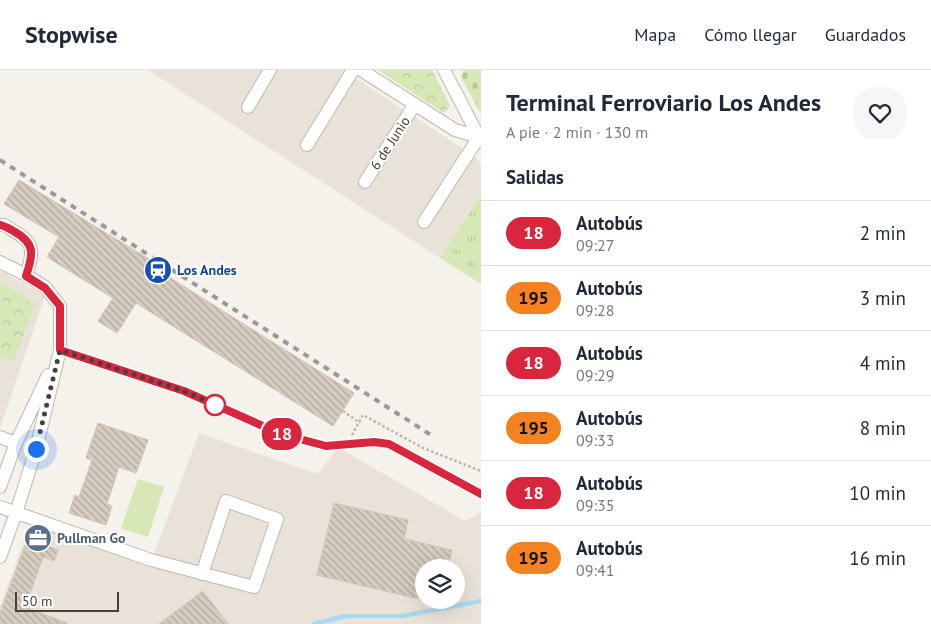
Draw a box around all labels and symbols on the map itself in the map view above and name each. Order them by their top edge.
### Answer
street label: 6 de Junio [366,113,414,173]
station icon: Los Andes [143,255,173,285]
place label: Los Andes [177,261,237,279]
unlabelled marker [204,394,226,416]
line badge: 18 [260,418,304,450]
your location [24,437,49,462]
office icon: Pullman Go [23,523,53,553]
place label: Pullman Go [57,529,126,547]
scale bar [15,589,119,612]

